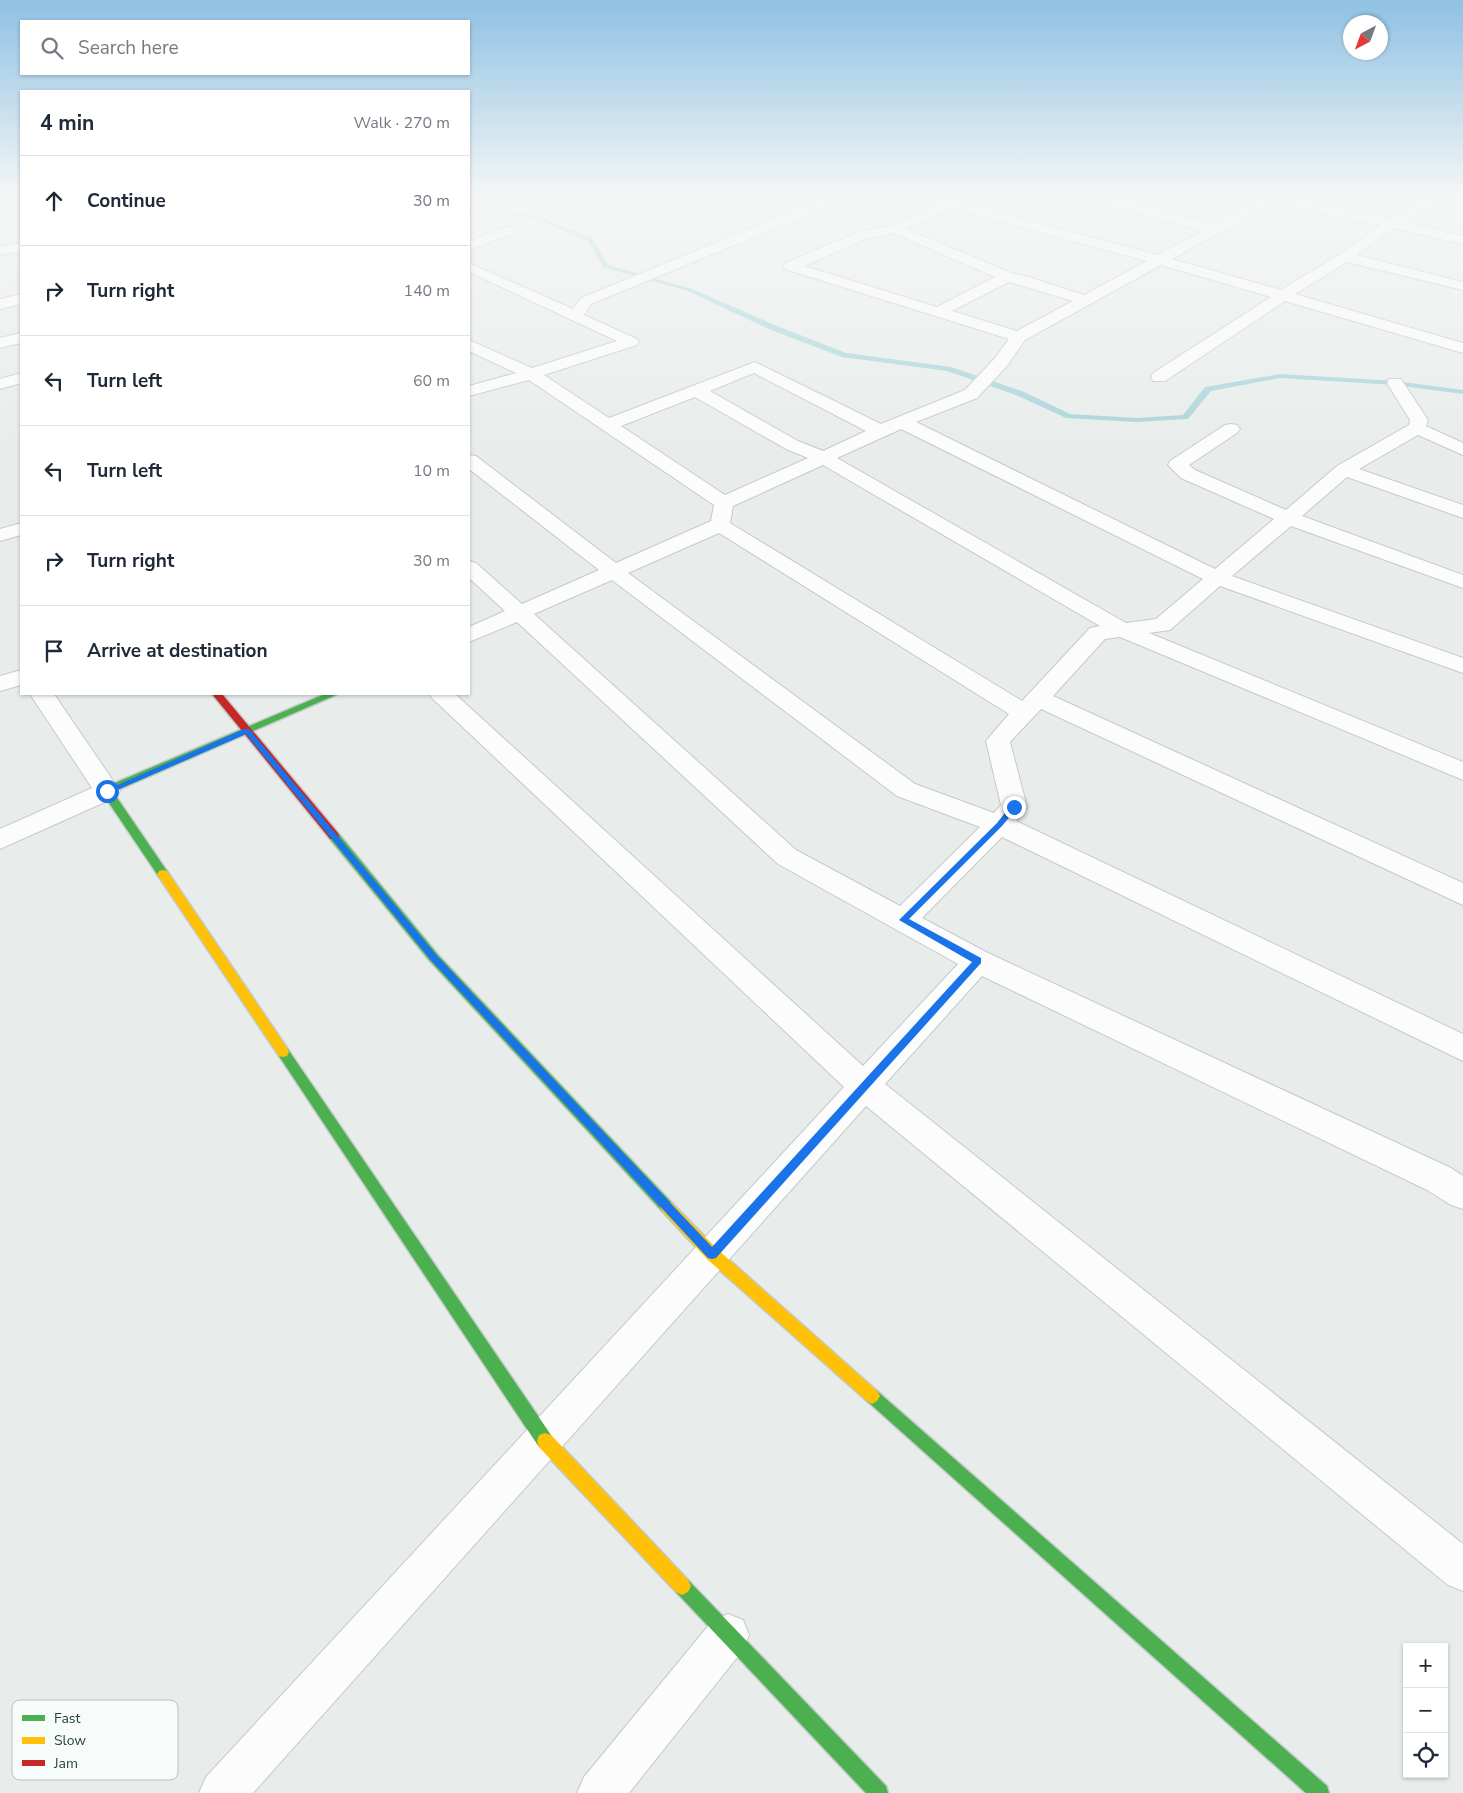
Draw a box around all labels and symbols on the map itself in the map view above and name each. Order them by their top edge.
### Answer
north arrow [1343,15,1388,60]
route start [96,780,119,803]
route end [1003,796,1026,819]
legend [12,1700,178,1780]
text: Fast [54,1709,80,1728]
text: Slow [54,1731,86,1750]
text: Jam [53,1754,78,1773]

